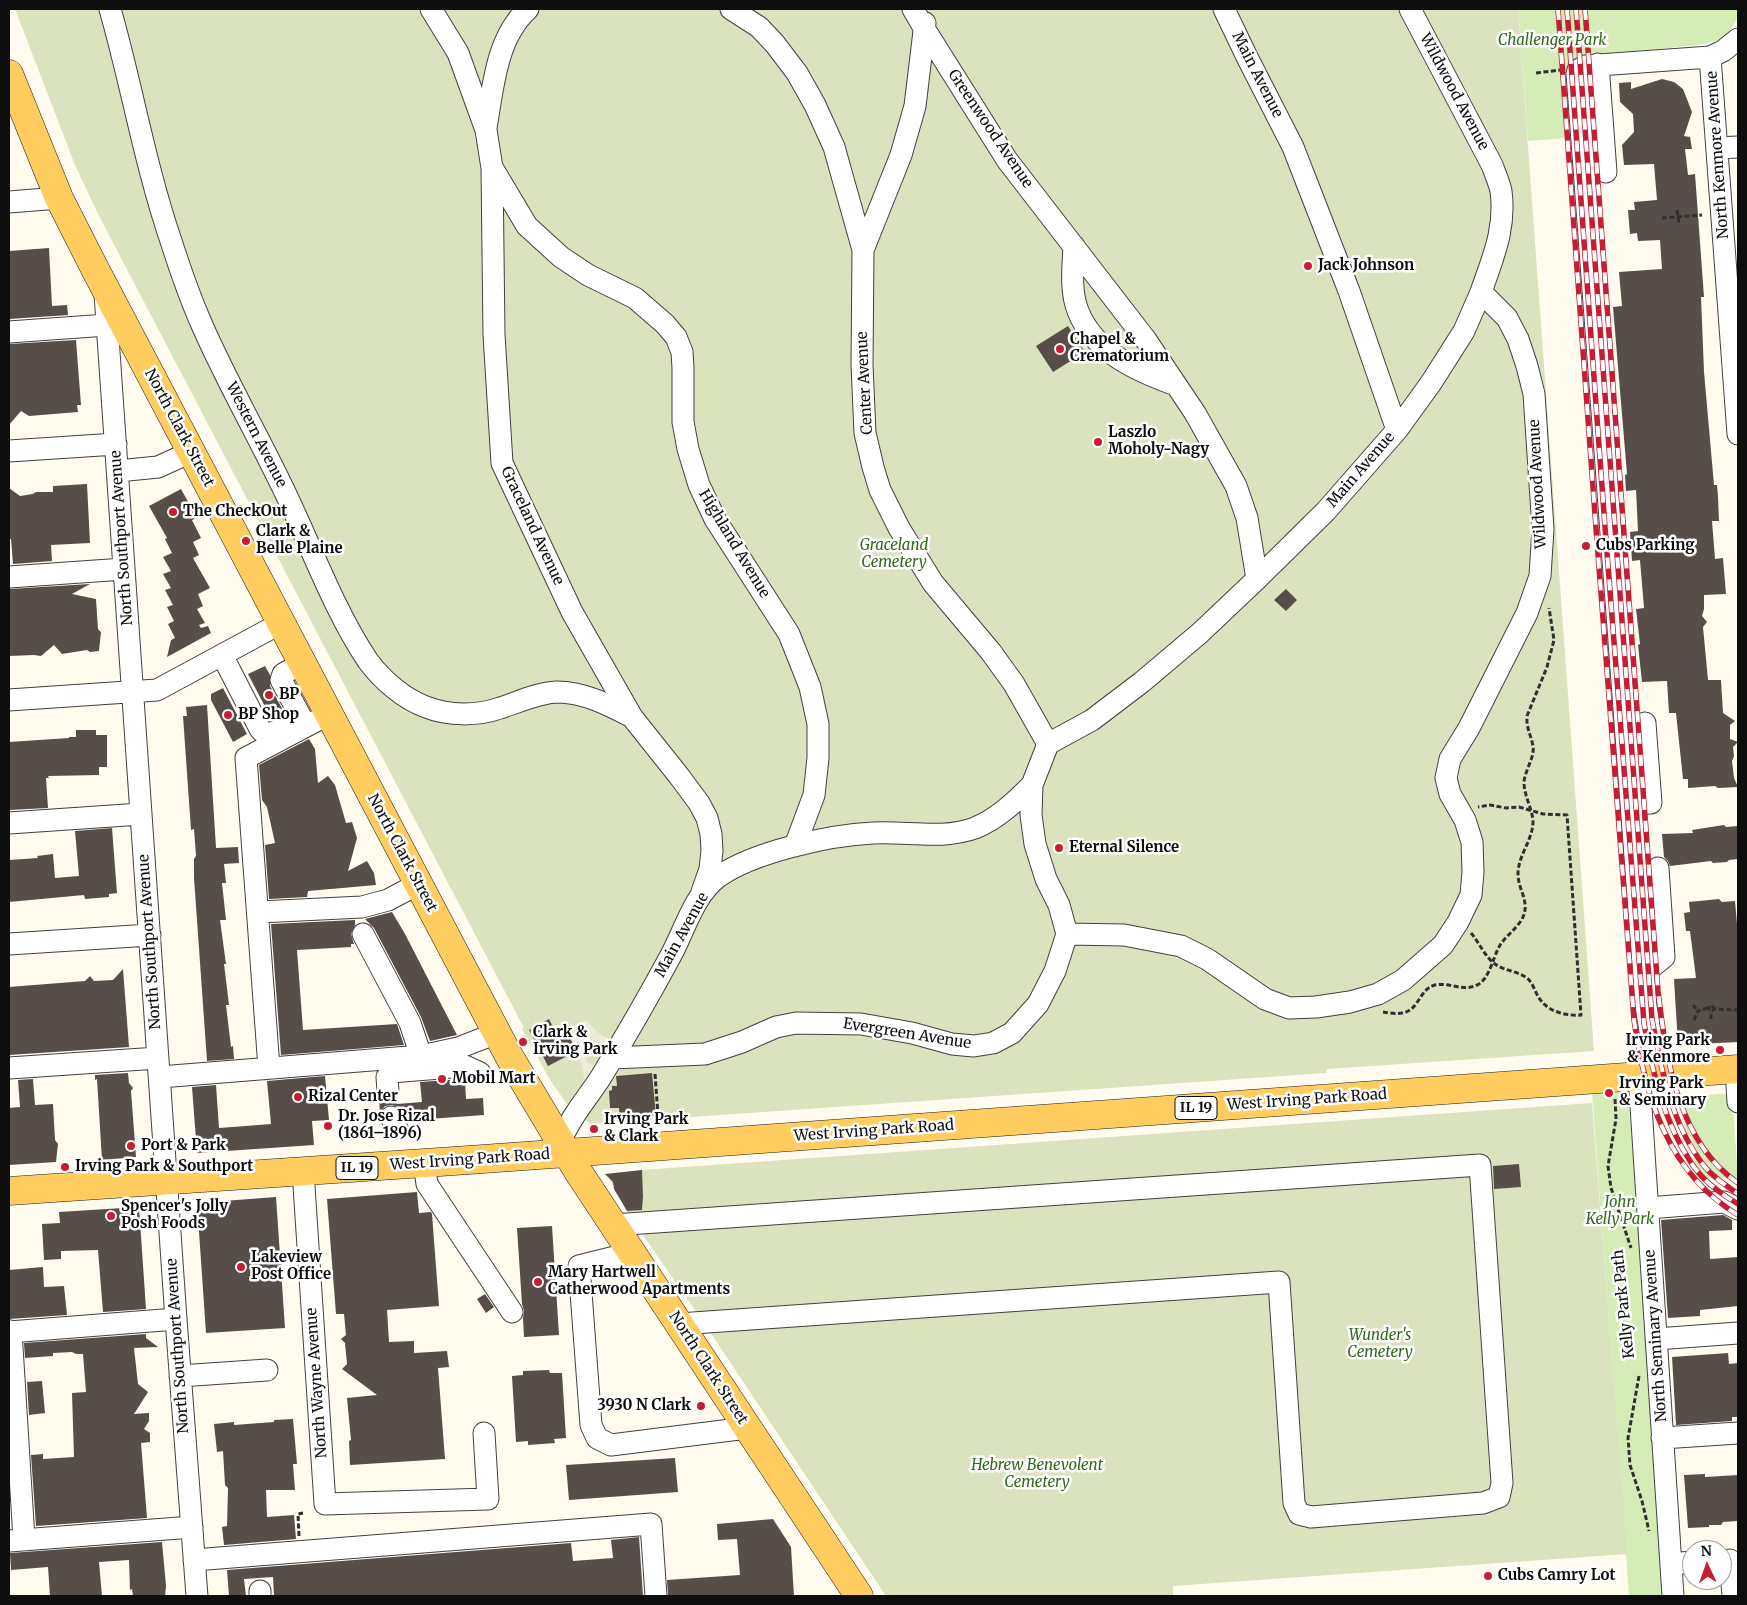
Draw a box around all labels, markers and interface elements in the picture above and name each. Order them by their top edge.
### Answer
street label: Main Avenue [1228,29,1286,121]
street label: Wildwood Avenue [1416,31,1492,153]
park label: Challenger Park [1498,32,1606,50]
street label: Greenwood Avenue [944,66,1036,192]
street label: North Kenmore Avenue [1703,70,1733,240]
place label: Jack Johnson [1318,257,1414,275]
marker: Jack Johnson [1302,260,1314,272]
street label: Center Avenue [853,331,877,435]
place label: Chapel & Crematorium [1070,331,1169,366]
marker: Chapel & Crematorium [1054,343,1066,355]
street label: North Clark Street [140,366,218,490]
street label: Western Avenue [222,379,290,491]
street label: Wildwood Avenue [1526,419,1550,549]
place label: Laszlo Moholy-Nagy [1108,424,1209,459]
street label: Main Avenue [1323,429,1399,511]
marker: Laszlo Moholy-Nagy [1092,436,1104,448]
street label: North Southport Avenue [107,450,137,626]
street label: Graceland Avenue [497,464,567,588]
street label: Highland Avenue [695,487,773,601]
place label: The CheckOut [183,503,287,521]
marker: The CheckOut [167,506,179,518]
place label: Clark & Belle Plaine [256,523,343,558]
marker: Clark & Belle Plaine [240,535,252,547]
park label: Graceland Cemetery [860,537,928,572]
place label: Cubs Parking [1596,537,1695,555]
marker: Cubs Parking [1580,540,1592,552]
place label: BP [279,686,299,704]
marker: BP [263,689,275,701]
place label: BP Shop [238,706,299,724]
marker: BP Shop [222,709,234,721]
street label: North Clark Street [363,791,441,915]
place label: Eternal Silence [1069,839,1179,857]
marker: Eternal Silence [1053,842,1065,854]
street label: North Southport Avenue [135,854,165,1030]
street label: Main Avenue [651,890,713,980]
street label: Evergreen Avenue [842,1015,972,1053]
place label: Clark & Irving Park [533,1024,617,1059]
place label: Irving Park & Kenmore [1626,1032,1710,1067]
marker: Clark & Irving Park [517,1036,529,1048]
marker: Irving Park & Kenmore [1714,1044,1726,1056]
place label: Mobil Mart [452,1070,536,1088]
marker: Mobil Mart [436,1073,448,1085]
place label: Irving Park & Seminary [1619,1075,1706,1110]
street label: West Irving Park Road [1226,1085,1388,1115]
marker: Irving Park & Seminary [1603,1087,1615,1099]
place label: Rizal Center [308,1088,398,1106]
marker: Rizal Center [292,1091,304,1103]
road number: IL 19 [1175,1096,1217,1120]
place label: Dr. Jose Rizal (1861–1896) [338,1108,435,1143]
place label: Irving Park & Clark [604,1111,688,1146]
street label: West Irving Park Road [793,1116,955,1146]
marker: Dr. Jose Rizal (1861–1896) [322,1120,334,1132]
marker: Irving Park & Clark [588,1123,600,1135]
place label: Port & Park [141,1137,226,1155]
marker: Port & Park [125,1140,137,1152]
street label: West Irving Park Road [389,1145,551,1175]
road number: IL 19 [336,1156,378,1180]
place label: Irving Park & Southport [75,1158,253,1176]
marker: Irving Park & Southport [59,1161,71,1173]
park label: John Kelly Park [1586,1194,1654,1229]
place label: Spencer's Jolly Posh Foods [121,1198,228,1233]
marker: Spencer's Jolly Posh Foods [105,1210,117,1222]
place label: Lakeview Post Office [251,1249,331,1284]
street label: Kelly Park Path [1609,1249,1639,1359]
street label: North Seminary Avenue [1641,1249,1671,1423]
street label: North Southport Avenue [163,1258,193,1434]
marker: Lakeview Post Office [235,1261,247,1273]
place label: Mary Hartwell Catherwood Apartments [548,1264,730,1299]
marker: Mary Hartwell Catherwood Apartments [532,1276,544,1288]
street label: North Wayne Avenue [303,1307,331,1459]
street label: North Clark Street [665,1308,751,1428]
park label: Wunder's Cemetery [1347,1327,1413,1362]
place label: 3930 N Clark [597,1397,691,1415]
marker: 3930 N Clark [695,1400,707,1412]
park label: Hebrew Benevolent Cemetery [971,1457,1103,1492]
north arrow [1682,1540,1732,1590]
text: N [1700,1542,1712,1560]
place label: Cubs Camry Lot [1498,1567,1615,1585]
marker: Cubs Camry Lot [1482,1570,1494,1582]

